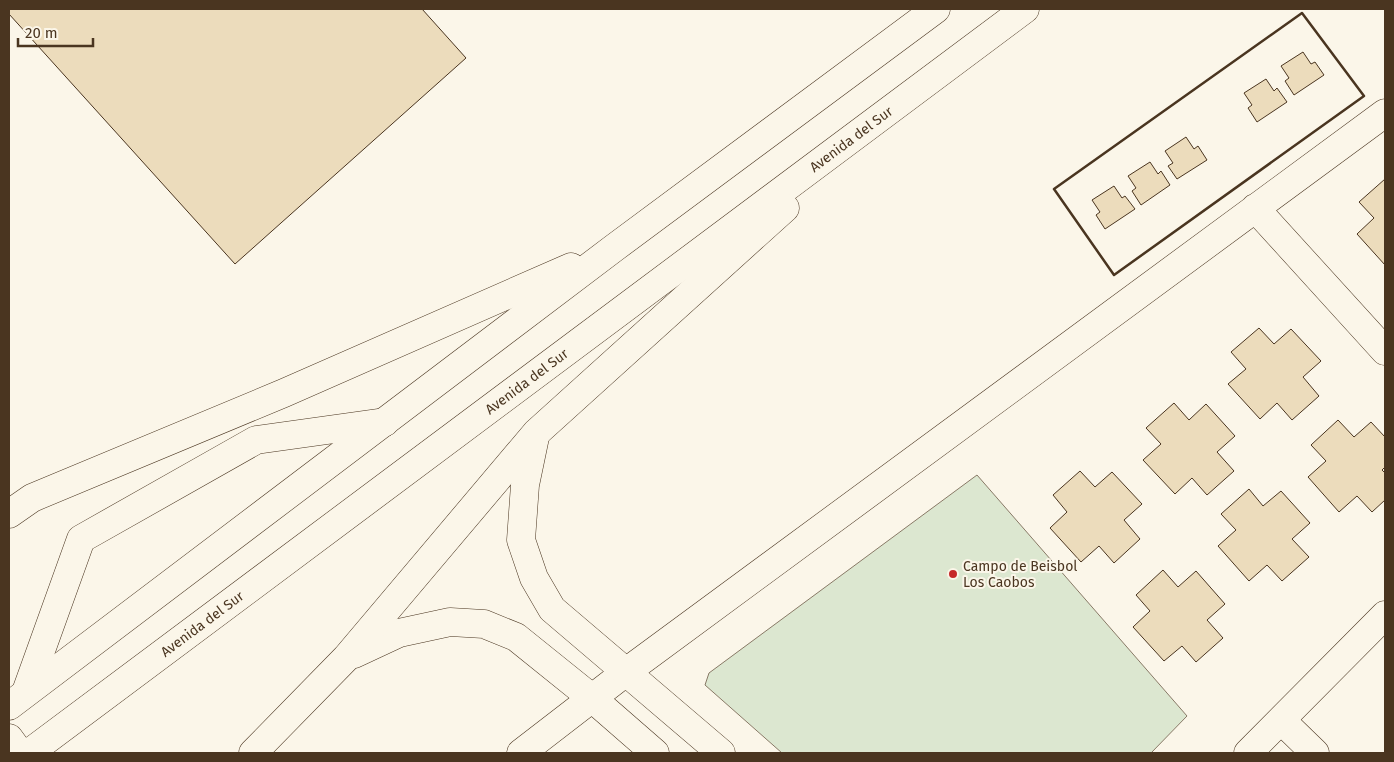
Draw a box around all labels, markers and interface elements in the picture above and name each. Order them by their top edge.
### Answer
scale bar [18,15,92,47]
text: 20 m [25,24,58,42]
street label: Avenida del Sur [806,102,897,176]
street label: Avenida del Sur [482,345,572,418]
place label: Campo de Beisbol Los Caobos [963,558,1077,591]
marker: Campo de Beisbol Los Caobos [947,568,959,580]
street label: Avenida del Sur [157,587,248,661]

